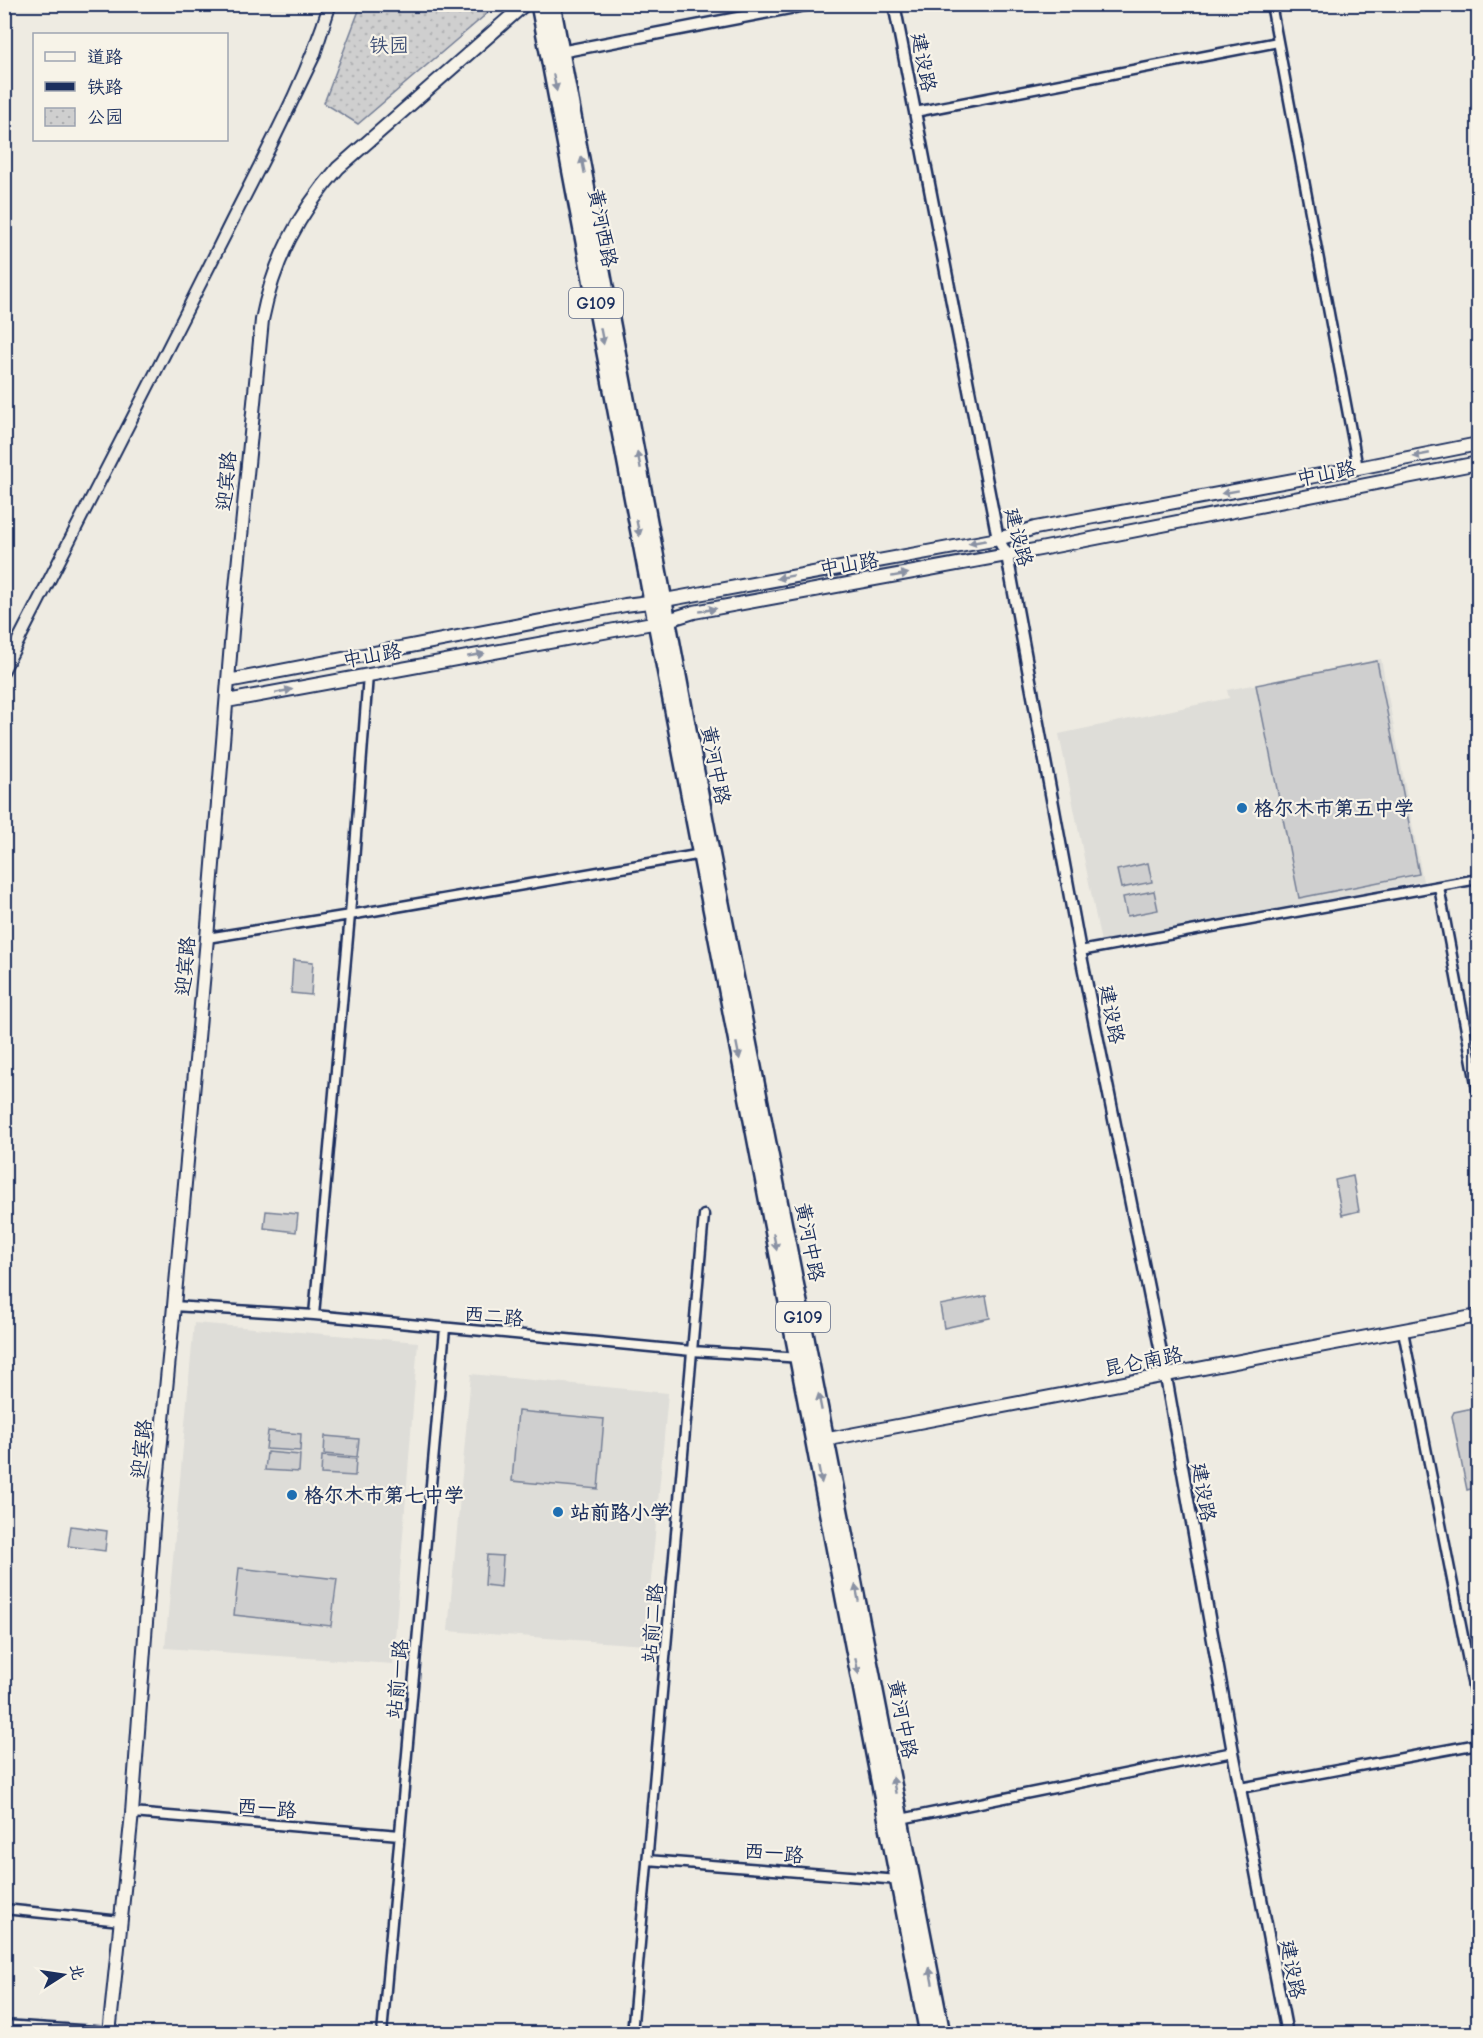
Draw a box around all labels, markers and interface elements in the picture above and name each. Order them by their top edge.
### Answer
street label: 建设路 [906,30,941,95]
legend [33,33,228,141]
park label: 铁园 [369,34,409,57]
text: 道路 [87,47,123,68]
one-way arrow [551,73,560,92]
text: 铁路 [87,77,123,98]
text: 公园 [87,107,123,128]
one-way arrow [578,155,587,174]
street label: 黄河西路 [584,187,622,271]
road number: G109 [569,288,623,318]
one-way arrow [598,327,607,346]
street label: 迎宾路 [212,449,241,512]
one-way arrow [634,450,643,469]
one-way arrow [1411,451,1430,460]
street label: 中山路 [1294,456,1359,491]
one-way arrow [1220,488,1239,497]
street label: 建设路 [1000,505,1038,570]
one-way arrow [634,518,643,537]
one-way arrow [967,538,986,547]
street label: 中山路 [818,548,882,581]
one-way arrow [891,570,910,579]
one-way arrow [775,573,794,582]
one-way arrow [699,605,718,614]
street label: 中山路 [341,639,405,672]
one-way arrow [467,651,486,660]
one-way arrow [275,686,294,695]
street label: 黄河中路 [697,724,735,808]
place label: 格尔木市第五中学 [1254,797,1414,820]
marker: 格尔木市第五中学 [1235,801,1249,815]
street label: 迎宾路 [171,934,200,997]
street label: 建设路 [1094,982,1129,1047]
one-way arrow [734,1041,743,1060]
street label: 黄河中路 [791,1201,829,1285]
one-way arrow [771,1233,780,1252]
street label: 西二路 [463,1302,526,1331]
road number: G109 [776,1302,830,1332]
street label: 昆仑南路 [1102,1342,1186,1380]
one-way arrow [815,1392,824,1411]
street label: 迎宾路 [127,1417,156,1480]
street label: 建设路 [1187,1461,1220,1525]
one-way arrow [816,1465,825,1484]
place label: 格尔木市第七中学 [304,1484,464,1507]
marker: 格尔木市第七中学 [285,1488,299,1502]
place label: 站前路小学 [570,1501,670,1524]
marker: 站前路小学 [551,1505,565,1519]
street label: 站前二路 [638,1581,668,1664]
one-way arrow [852,1583,861,1602]
street label: 站前一路 [383,1637,413,1720]
one-way arrow [853,1657,862,1676]
street label: 黄河中路 [884,1678,922,1762]
one-way arrow [889,1775,898,1794]
street label: 西一路 [236,1794,299,1823]
street label: 西一路 [743,1839,806,1868]
street label: 建设路 [1275,1937,1310,2002]
north arrow [33,1945,93,2005]
text: 北 [66,1962,87,1982]
one-way arrow [926,1966,935,1985]

